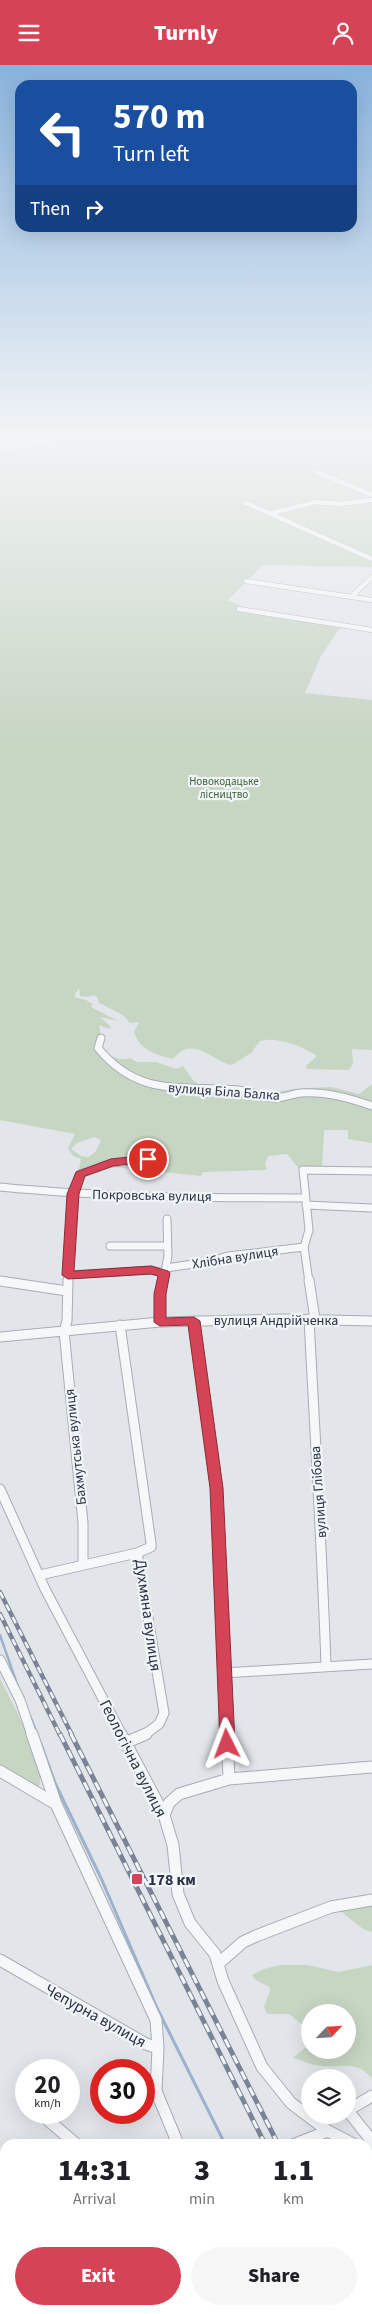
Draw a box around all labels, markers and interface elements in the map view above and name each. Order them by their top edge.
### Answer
text: Turnly [154,17,218,49]
icon: menu [15,19,43,47]
icon: person [329,19,357,47]
text: 570 m [113,92,205,142]
icon: left [30,100,95,165]
text: Turn left [113,138,189,170]
icon: right [80,195,108,223]
text: Then [30,196,70,223]
park label: Новокодацьке лісництво [189,774,259,802]
street label: вулиця Біла Балка [167,1078,280,1106]
pin [127,1138,169,1180]
icon: arrive [134,1145,162,1173]
street label: Покровська вулиця [92,1185,212,1207]
street label: Хлібна вулиця [190,1241,280,1275]
street label: вулиця Андрійченка [214,1311,338,1331]
street label: Бахмутська вулиця [60,1388,92,1506]
street label: вулиця Глібова [306,1445,332,1539]
street label: Духмяна вулиця [129,1557,167,1673]
street label: Геологічна вулиця [94,1696,172,1821]
position arrow [200,1717,252,1769]
place label: 178 км [148,1869,196,1891]
marker: 178 км [130,1872,144,1886]
street label: Чепурна вулиця [41,1979,150,2053]
north arrow [301,2004,356,2059]
map controls [301,2004,356,2124]
speed limit sign: 30 [90,2059,155,2124]
text: 20 [34,2067,61,2103]
button: layers [301,2069,356,2124]
text: km/h [34,2095,61,2112]
text: 14:31 [58,2149,131,2192]
text: 3 [194,2149,210,2192]
text: 1.1 [273,2149,314,2192]
text: Arrival [73,2188,116,2210]
text: min [189,2188,215,2210]
text: km [283,2188,304,2210]
button: Exit [15,2247,181,2305]
button: Share [191,2247,357,2305]

